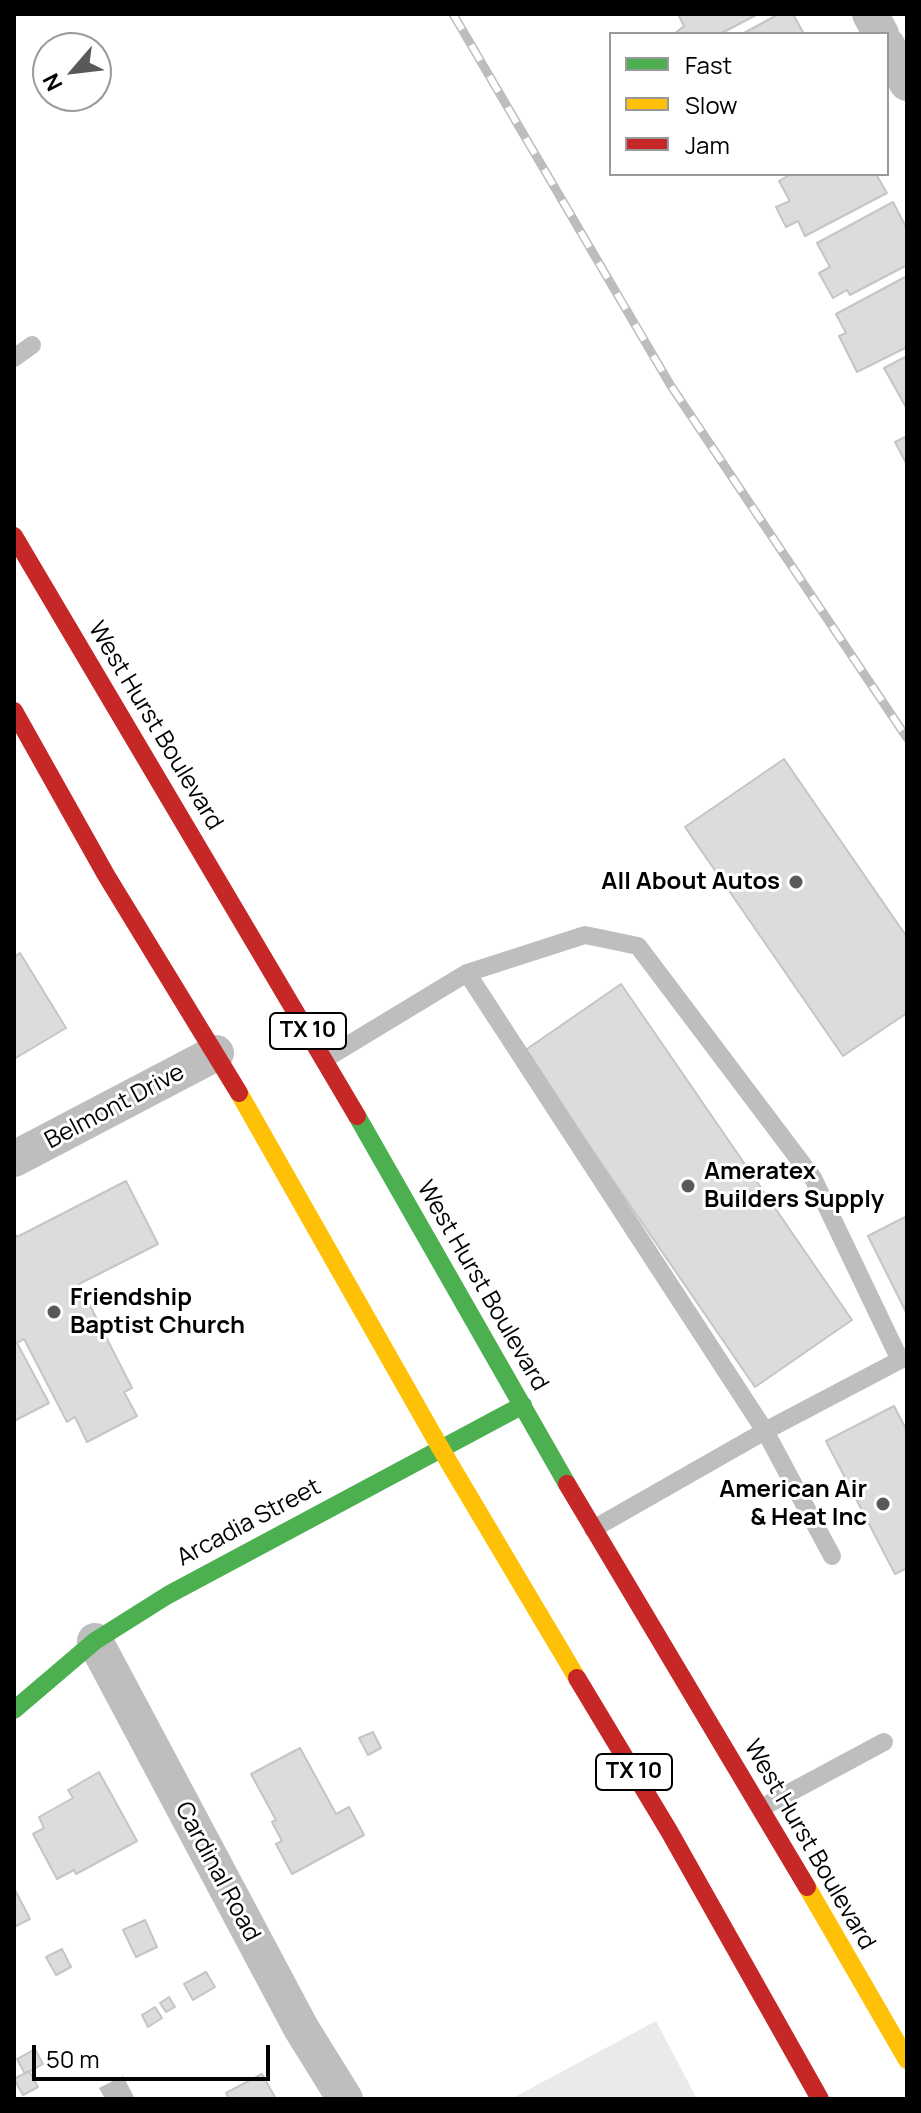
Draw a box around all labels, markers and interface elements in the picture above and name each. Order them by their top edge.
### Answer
north arrow [32,32,112,112]
legend [609,32,889,176]
text: Fast [685,48,732,81]
text: N [36,68,70,96]
text: Slow [685,88,738,121]
text: Jam [685,128,730,161]
street label: West Hurst Boulevard [81,617,229,835]
place label: All About Autos [601,868,780,896]
marker: All About Autos [787,873,805,891]
road number: TX 10 [270,1013,346,1049]
street label: Belmont Drive [40,1058,190,1156]
place label: Ameratex Builders Supply [704,1158,884,1214]
street label: West Hurst Boulevard [410,1176,554,1396]
marker: Ameratex Builders Supply [679,1177,697,1195]
place label: Friendship Baptist Church [70,1284,245,1340]
marker: Friendship Baptist Church [45,1303,63,1321]
street label: Arcadia Street [172,1473,326,1573]
place label: American Air & Heat Inc [719,1476,867,1532]
marker: American Air & Heat Inc [874,1495,892,1513]
street label: West Hurst Boulevard [737,1735,881,1955]
road number: TX 10 [596,1754,672,1790]
street label: Cardinal Road [168,1797,266,1947]
scale bar [36,2029,274,2079]
text: 50 m [46,2042,100,2075]

